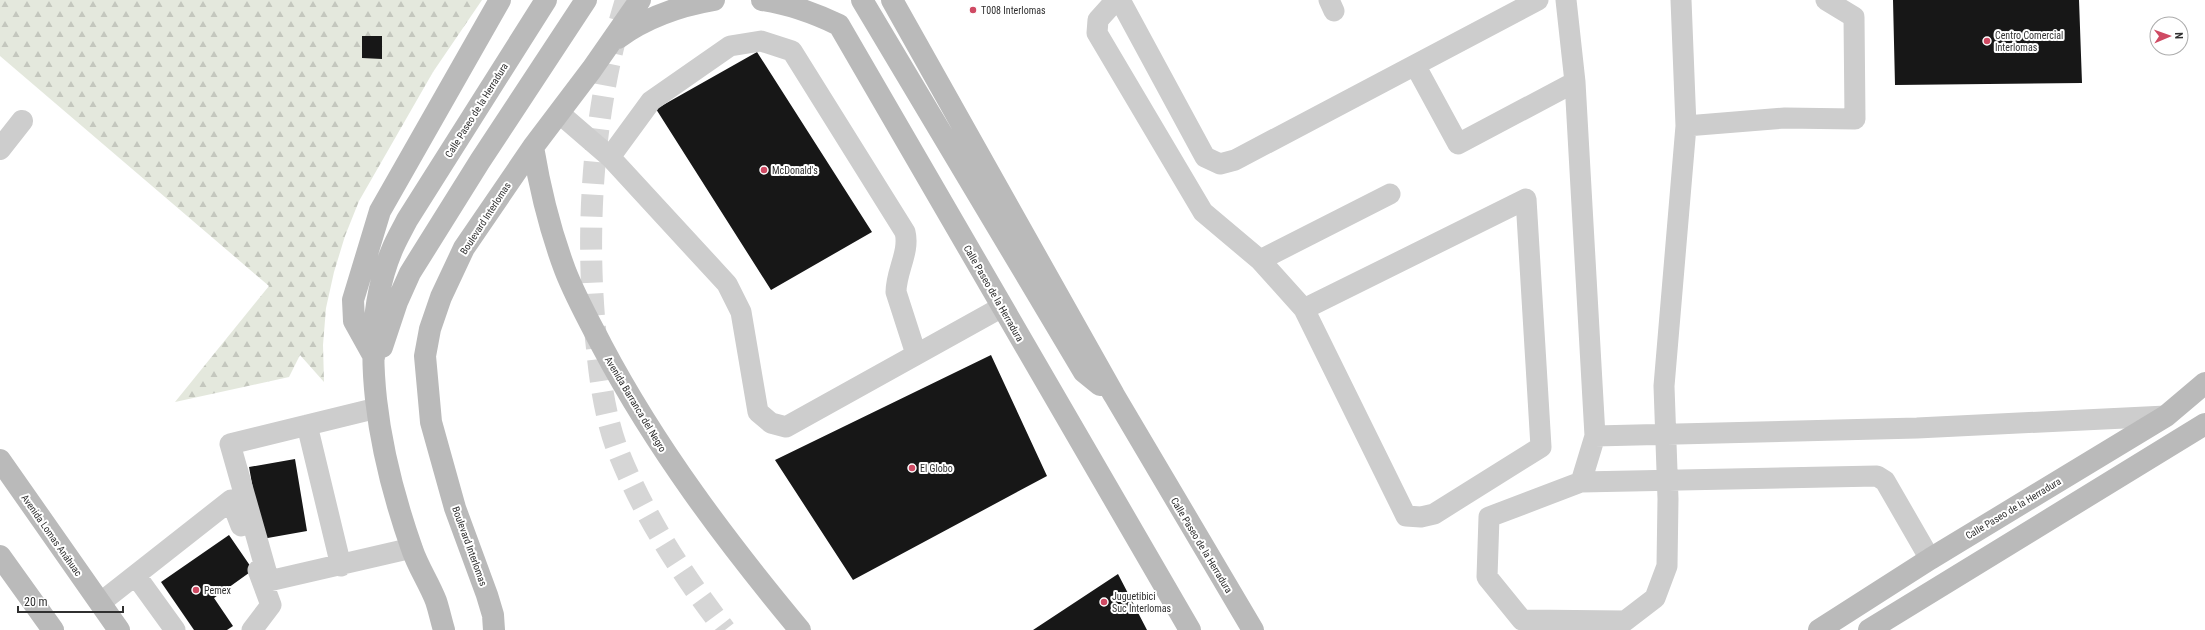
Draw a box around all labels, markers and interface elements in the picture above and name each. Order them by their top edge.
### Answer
marker: T008 Interlomas [968,5,978,15]
place label: T008 Interlomas [981,5,1046,16]
north arrow [2149,16,2189,56]
place label: Centro Comercial Interlomas [1995,30,2063,53]
text: N [2172,32,2185,40]
marker: Centro Comercial Interlomas [1982,36,1992,46]
street label: Calle Paseo de la Herradura [443,61,510,159]
marker: McDonald's [759,165,769,175]
place label: McDonald's [772,165,818,176]
street label: Boulevard Interlomas [458,180,513,256]
street label: Calle Paseo de la Herradura [961,243,1026,343]
street label: Avenida Barranca del Negro [603,355,668,454]
marker: El Globo [907,463,917,473]
place label: El Globo [920,463,953,474]
street label: Calle Paseo de la Herradura [1964,475,2063,541]
street label: Avenida Lomas Anáhuac [19,492,84,578]
street label: Calle Paseo de la Herradura [1169,496,1235,595]
street label: Boulevard Interlomas [450,505,489,588]
marker: Pemex [191,585,201,595]
place label: Pemex [204,585,231,596]
scale bar [18,588,123,614]
place label: Juguetibici Suc Interlomas [1112,591,1172,614]
text: 20 m [24,595,48,609]
marker: Juguetibici Suc Interlomas [1099,597,1109,607]

